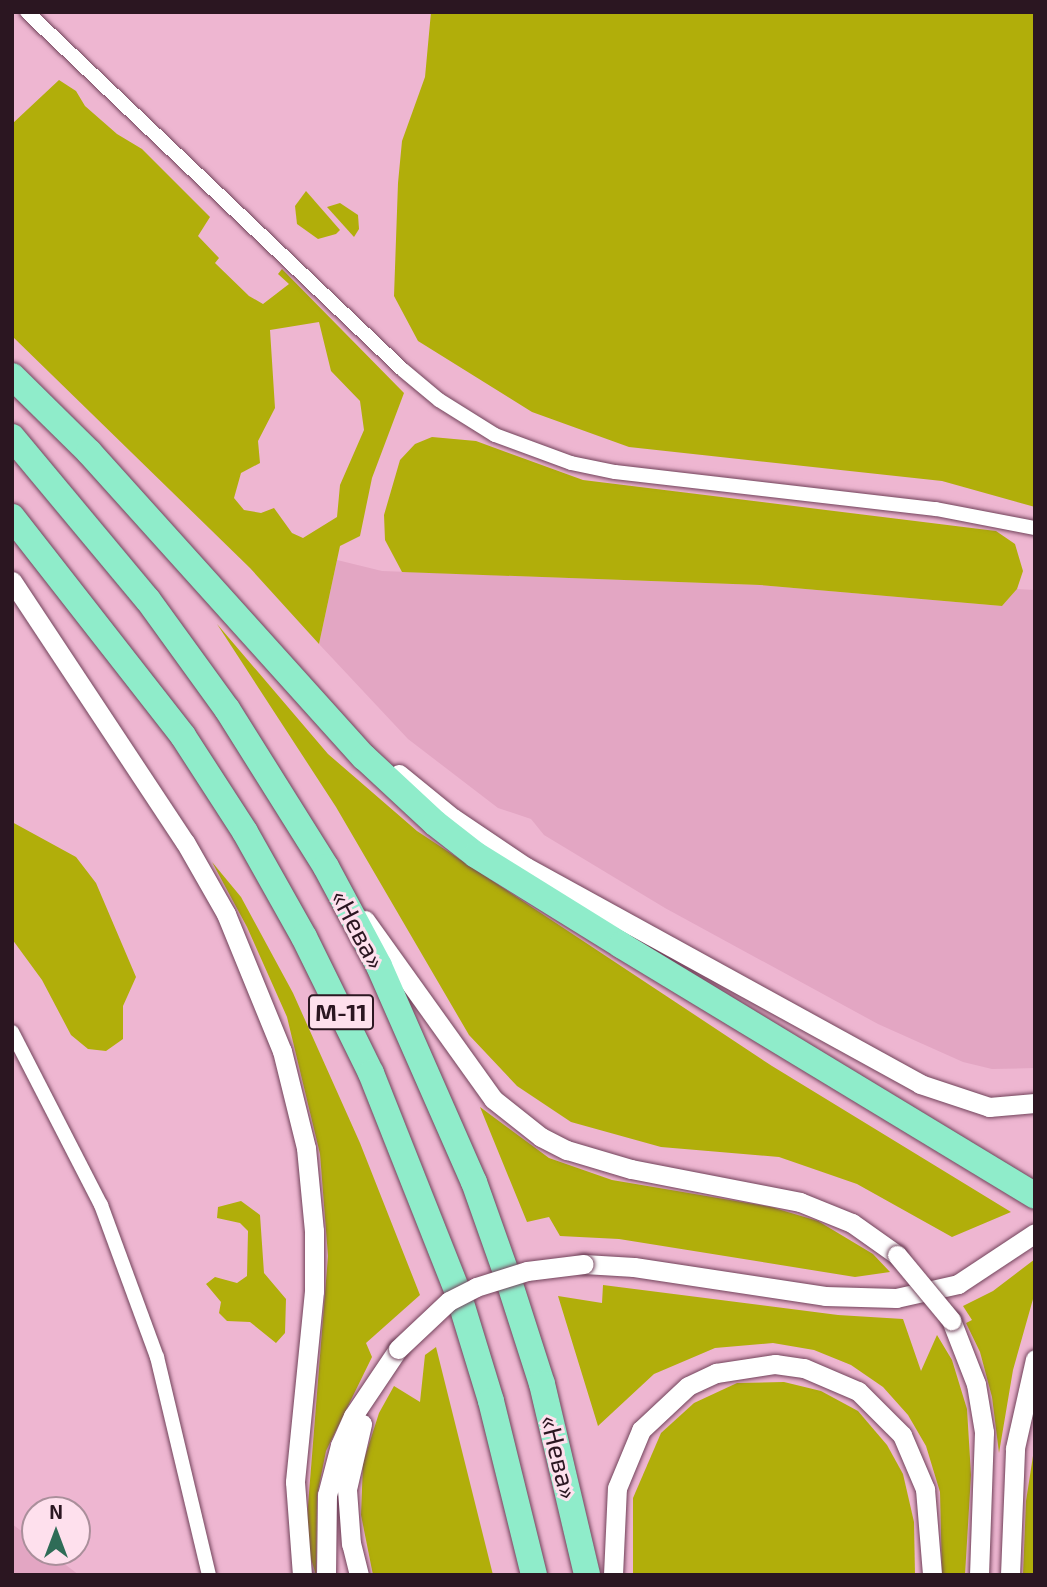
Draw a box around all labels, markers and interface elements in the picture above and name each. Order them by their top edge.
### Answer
street label: «Нева» [325,884,393,974]
road number: М-11 [308,992,374,1032]
street label: «Нева» [535,1412,585,1502]
north arrow [21,1496,91,1566]
text: N [49,1500,63,1523]

